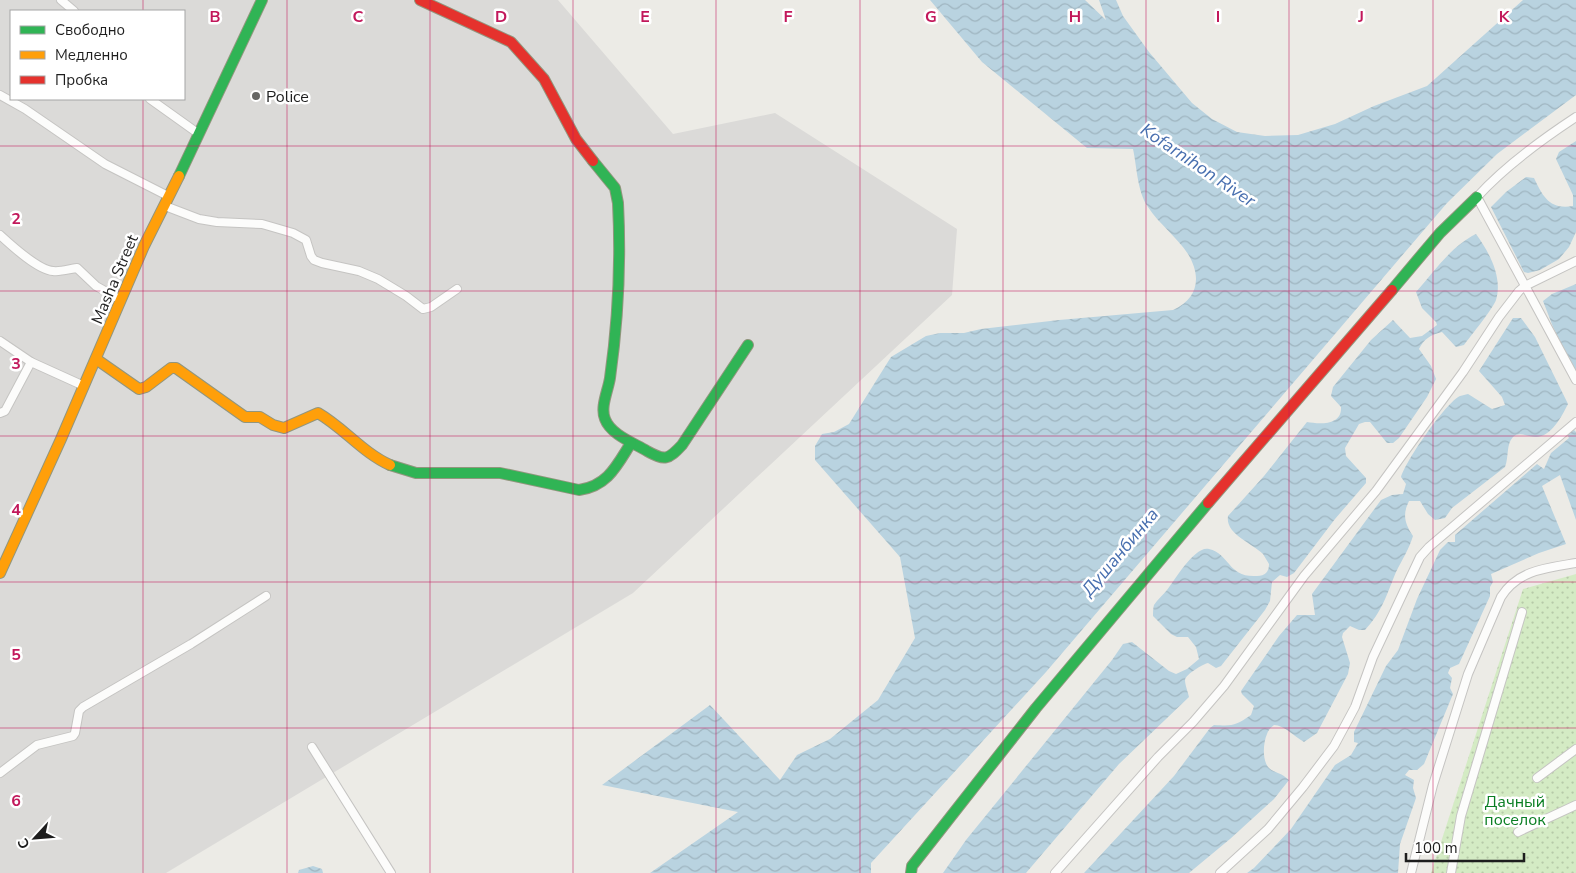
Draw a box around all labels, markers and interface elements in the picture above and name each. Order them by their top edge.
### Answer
text: B [209,6,221,28]
text: C [353,6,364,28]
text: D [495,6,507,28]
text: E [640,6,650,28]
text: F [784,6,793,28]
text: G [925,6,937,28]
text: H [1069,6,1081,28]
text: I [1216,6,1220,28]
text: J [1357,6,1364,28]
text: K [1499,6,1511,28]
legend [10,10,185,100]
text: Свободно [55,20,125,40]
text: Медленно [55,45,128,65]
text: Пробка [55,70,108,90]
place label: Police [266,86,309,108]
marker: Police [250,90,262,102]
water label: Kofarnihon River [1136,118,1261,213]
text: 2 [11,208,21,230]
street label: Masha Street [86,231,144,328]
text: 3 [11,353,21,375]
text: 4 [11,499,21,521]
water label: Душанбинка [1075,503,1164,602]
text: 5 [11,644,21,666]
text: 6 [11,790,21,812]
park label: Дачный поселок [1484,791,1546,831]
north arrow [10,813,60,863]
scale bar [1406,830,1524,862]
text: С [13,835,34,852]
text: 100 m [1414,838,1458,858]

